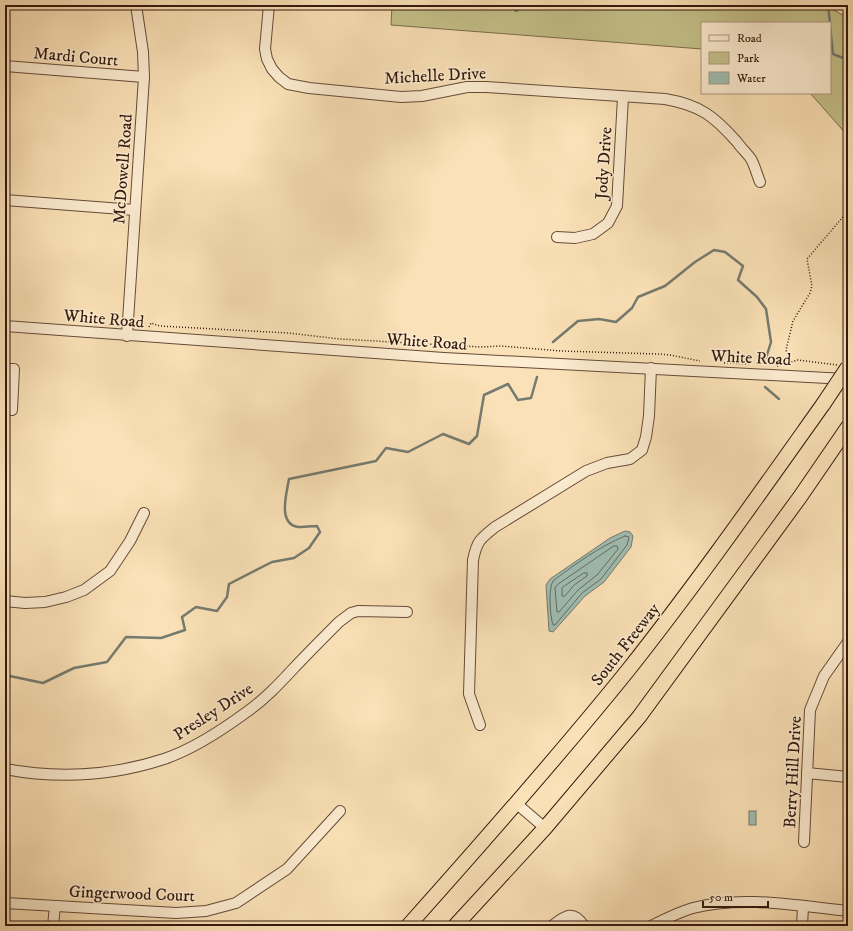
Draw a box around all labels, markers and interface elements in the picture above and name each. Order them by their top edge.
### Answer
legend [701,22,831,94]
text: Road [737,31,762,46]
street label: Mardi Court [33,42,120,72]
text: Park [737,51,759,66]
street label: Michelle Drive [384,62,486,90]
text: Water [736,71,766,86]
street label: McDowell Road [108,113,138,225]
street label: Jody Drive [590,126,618,202]
street label: White Road [62,304,146,334]
street label: White Road [385,328,468,356]
street label: White Road [709,345,792,371]
street label: South Freeway [587,598,666,691]
street label: Presley Drive [170,678,258,746]
street label: Berry Hill Drive [779,715,807,829]
street label: Gingerwood Court [69,881,196,907]
scale bar [703,883,768,909]
text: 50 m [709,890,733,905]

